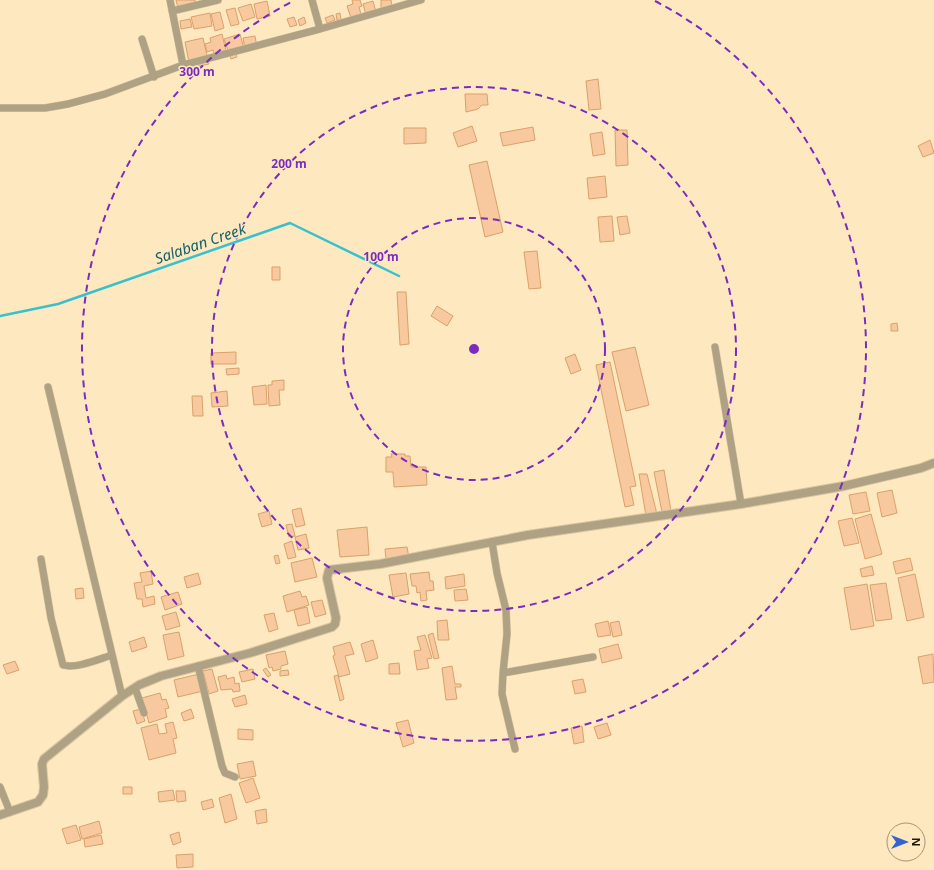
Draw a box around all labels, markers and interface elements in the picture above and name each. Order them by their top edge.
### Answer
text: 300 m [179,63,215,80]
text: 200 m [271,155,307,172]
water label: Salaban Creek [152,218,249,268]
text: 100 m [363,248,399,265]
centre of rings [467,342,481,356]
north arrow [886,822,926,862]
text: N [909,838,924,846]

